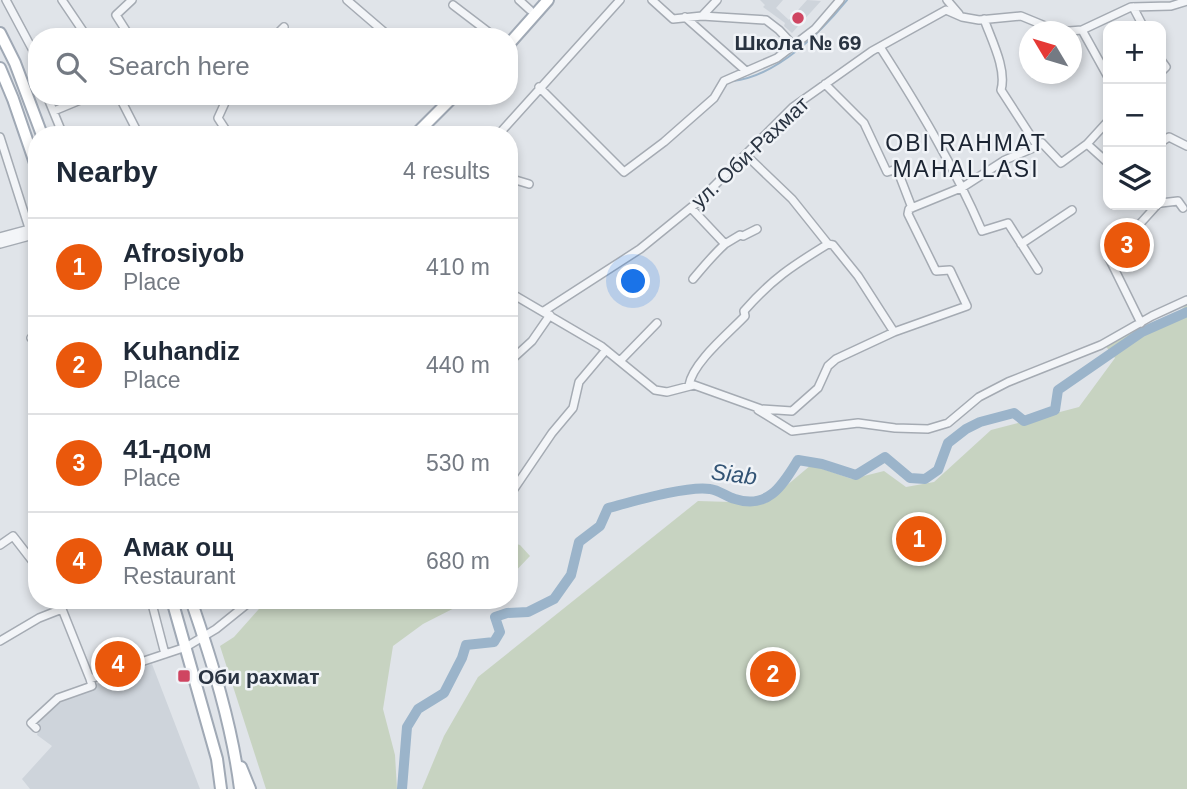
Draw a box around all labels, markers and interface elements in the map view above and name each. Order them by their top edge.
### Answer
marker: Школа № 69 [790,10,806,26]
north arrow [1019,21,1082,84]
map controls [1103,21,1166,210]
button: + [1103,21,1166,84]
search box [28,28,518,105]
place label: Школа № 69 [734,31,862,54]
icon: search [52,48,90,86]
text: Search here [108,51,250,81]
button: − [1103,84,1166,147]
street label: ул. Оби-Рахмат [687,92,814,212]
district label: OBI RAHMAT MAHALLASI [885,130,1047,182]
button: layers [1103,147,1166,210]
text: Nearby [56,155,158,188]
text: 4 results [403,158,490,184]
pin: 3 [1104,219,1150,271]
text: Afrosiyob [123,238,244,268]
text: 1 [73,254,85,280]
text: 410 m [426,254,490,280]
your location [616,264,650,298]
text: Place [123,269,181,295]
text: Kuhandiz [123,336,240,366]
text: 2 [73,352,85,378]
text: 440 m [426,352,490,378]
text: Place [123,367,181,393]
text: 41-дом [123,434,212,464]
text: 3 [73,450,85,476]
text: 530 m [426,450,490,476]
water label: Siab [710,458,759,490]
text: Place [123,465,181,491]
pin: 1 [896,513,942,565]
text: Амак ощ [123,532,233,562]
text: 4 [73,548,85,574]
text: 680 m [426,548,490,574]
text: Restaurant [123,563,236,589]
pin: 4 [95,638,141,690]
pin: 2 [750,648,796,700]
place label: Оби рахмат [198,665,319,688]
marker: Оби рахмат [176,668,192,684]

